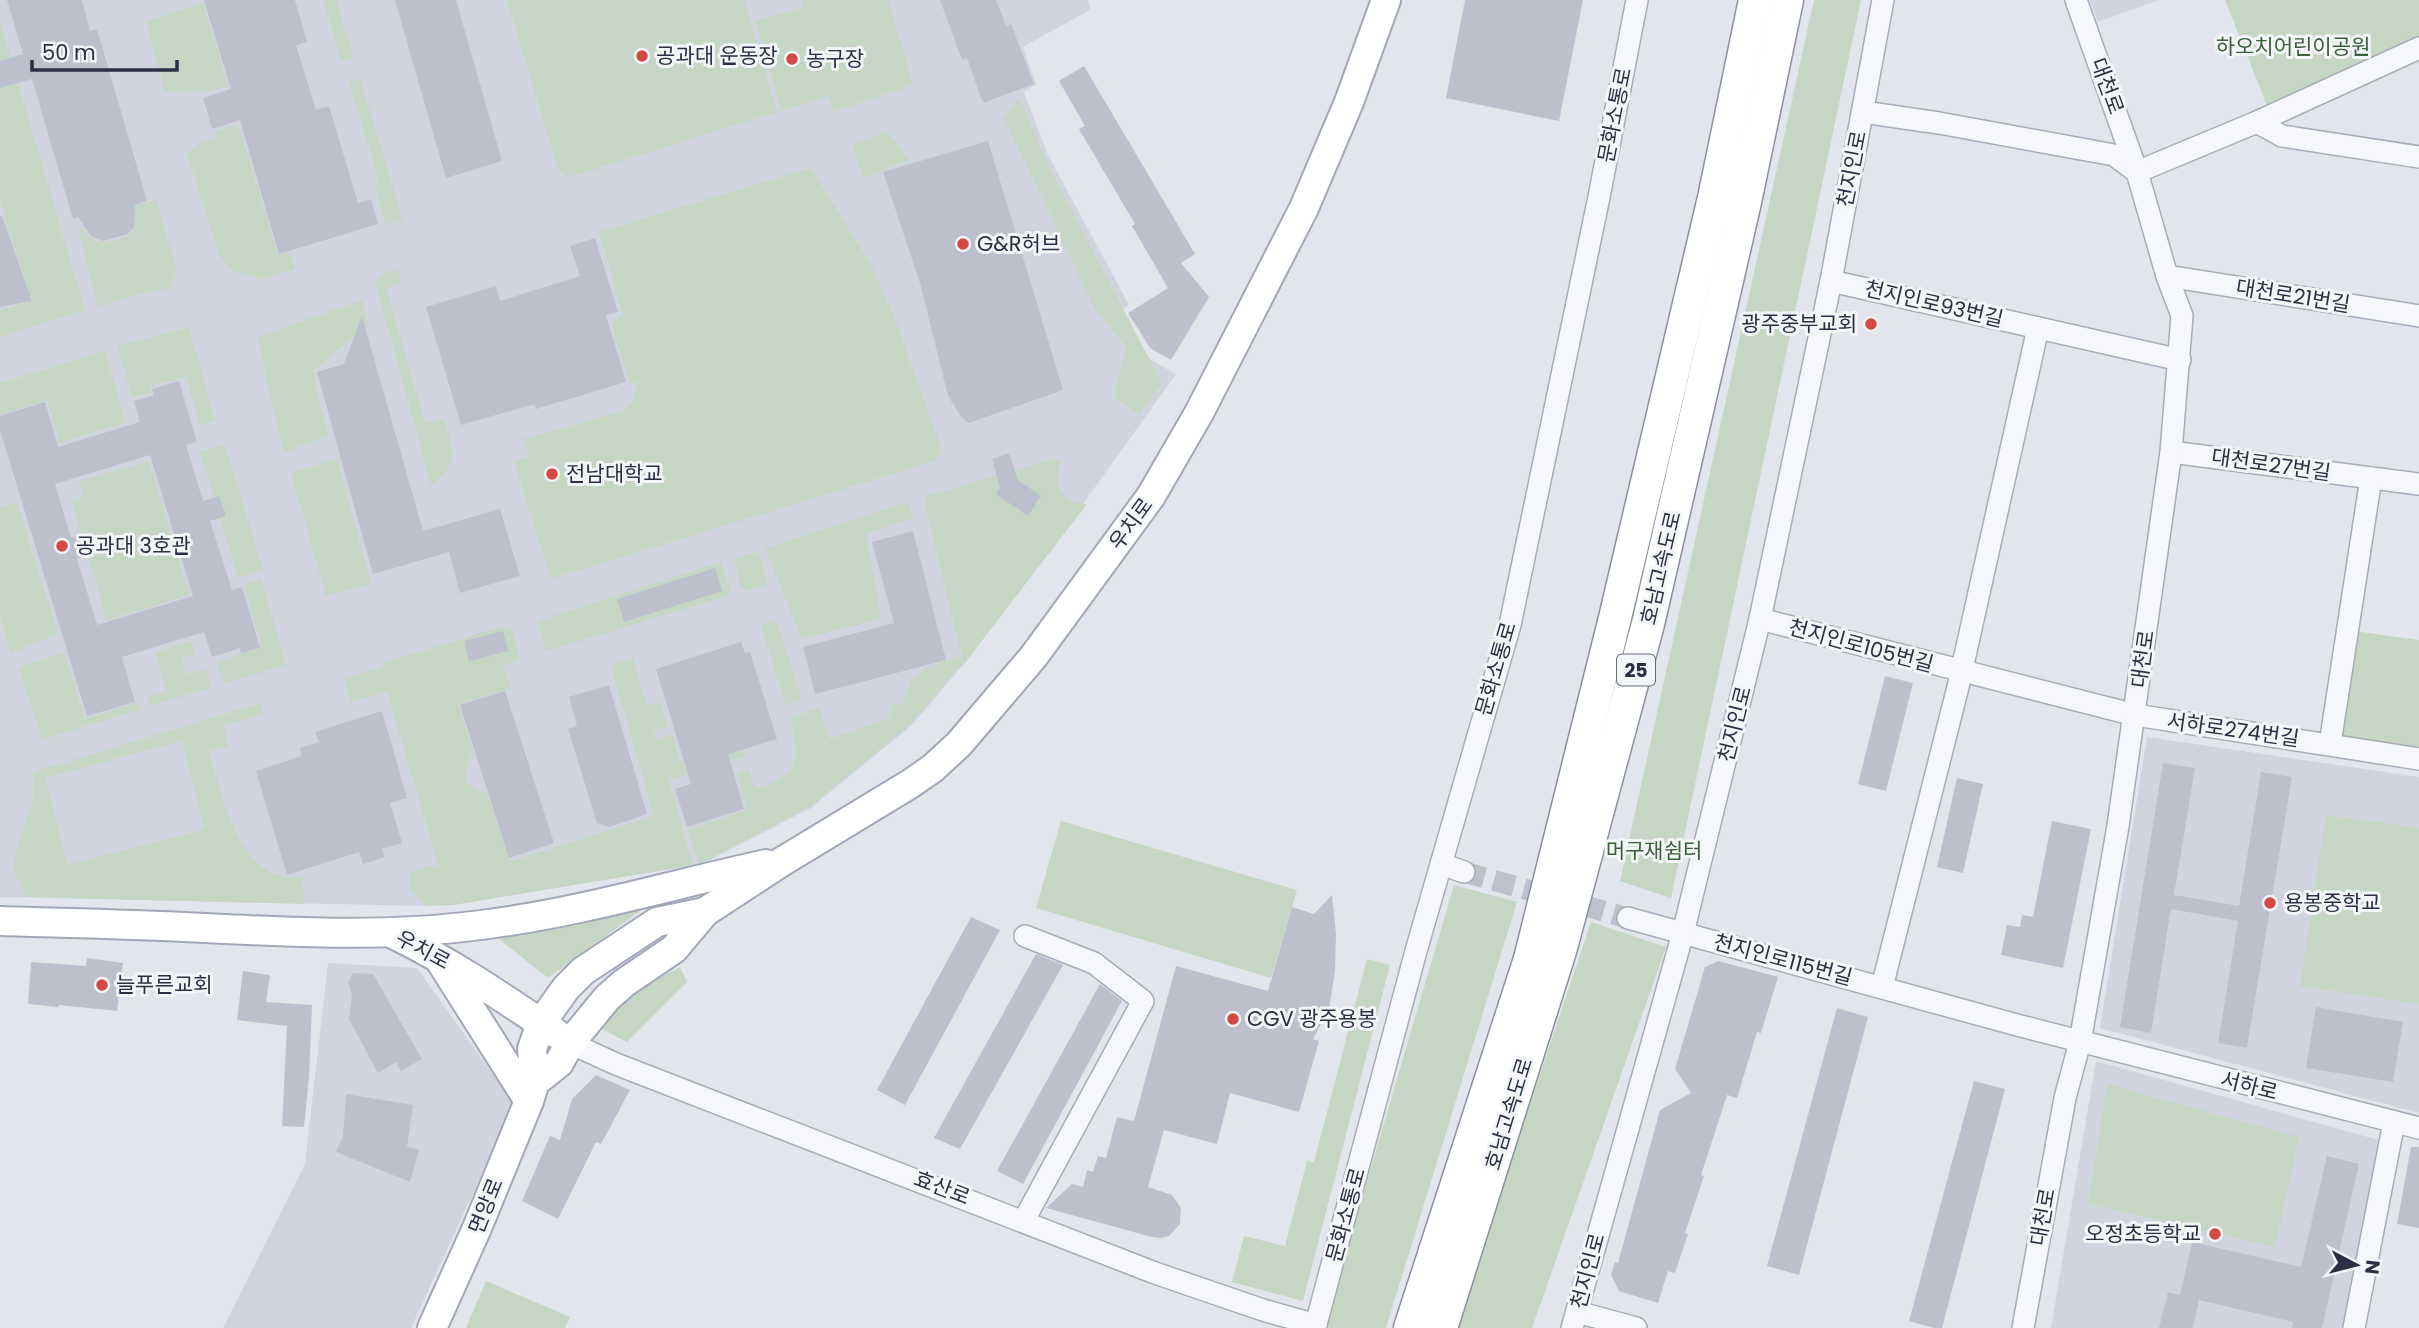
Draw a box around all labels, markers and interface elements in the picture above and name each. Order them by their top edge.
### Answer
scale bar [32,28,177,72]
park label: 하오치어린이공원 [2216,32,2370,61]
text: 50 m [42,38,96,67]
place label: 공과대 운동장 [656,41,778,70]
place label: 농구장 [806,44,864,73]
marker: 공과대 운동장 [634,48,650,64]
marker: 농구장 [784,51,800,67]
street label: 대천로 [2084,54,2131,118]
street label: 문화소통로 [1591,65,1638,165]
street label: 천지인로 [1830,128,1873,210]
place label: G&R허브 [977,229,1060,258]
marker: G&R허브 [955,236,971,252]
street label: 대천로21번길 [2234,272,2352,319]
street label: 천지인로93번길 [1862,273,2006,334]
place label: 광주중부교회 [1741,309,1857,338]
marker: 광주중부교회 [1863,316,1879,332]
street label: 대천로27번길 [2210,442,2333,487]
place label: 전남대학교 [566,459,663,488]
marker: 전남대학교 [544,466,560,482]
street label: 우치로 [1102,492,1159,556]
street label: 호남고속도로 [1633,508,1688,628]
place label: 공과대 3호관 [76,531,191,560]
marker: 공과대 3호관 [54,538,70,554]
street label: 천지인로105번길 [1785,612,1937,679]
street label: 문화소통로 [1468,618,1523,719]
street label: 대천로 [2124,628,2161,690]
road number: 25 [1617,654,1655,685]
street label: 천지인로 [1711,683,1758,765]
street label: 서하로274번길 [2165,706,2301,753]
park label: 머구재쉼터 [1606,836,1702,865]
place label: 용봉중학교 [2284,888,2381,917]
marker: 용봉중학교 [2262,895,2278,911]
street label: 우치로 [391,923,456,976]
street label: 천지인로115번길 [1711,927,1856,992]
place label: 늘푸른교회 [116,970,213,999]
marker: 늘푸른교회 [94,977,110,993]
place label: CGV 광주용봉 [1247,1004,1377,1033]
marker: CGV 광주용봉 [1225,1011,1241,1027]
street label: 호남고속도로 [1478,1054,1539,1174]
street label: 서하로 [2217,1064,2281,1107]
street label: 효산로 [910,1164,974,1211]
street label: 문화소통로 [1319,1164,1372,1265]
street label: 면앙로 [461,1174,510,1238]
street label: 대천로 [2023,1186,2062,1248]
place label: 오정초등학교 [2085,1219,2201,1248]
marker: 오정초등학교 [2207,1226,2223,1242]
street label: 천지인로 [1564,1230,1612,1312]
north arrow [2321,1230,2391,1300]
text: N [2358,1258,2387,1276]

